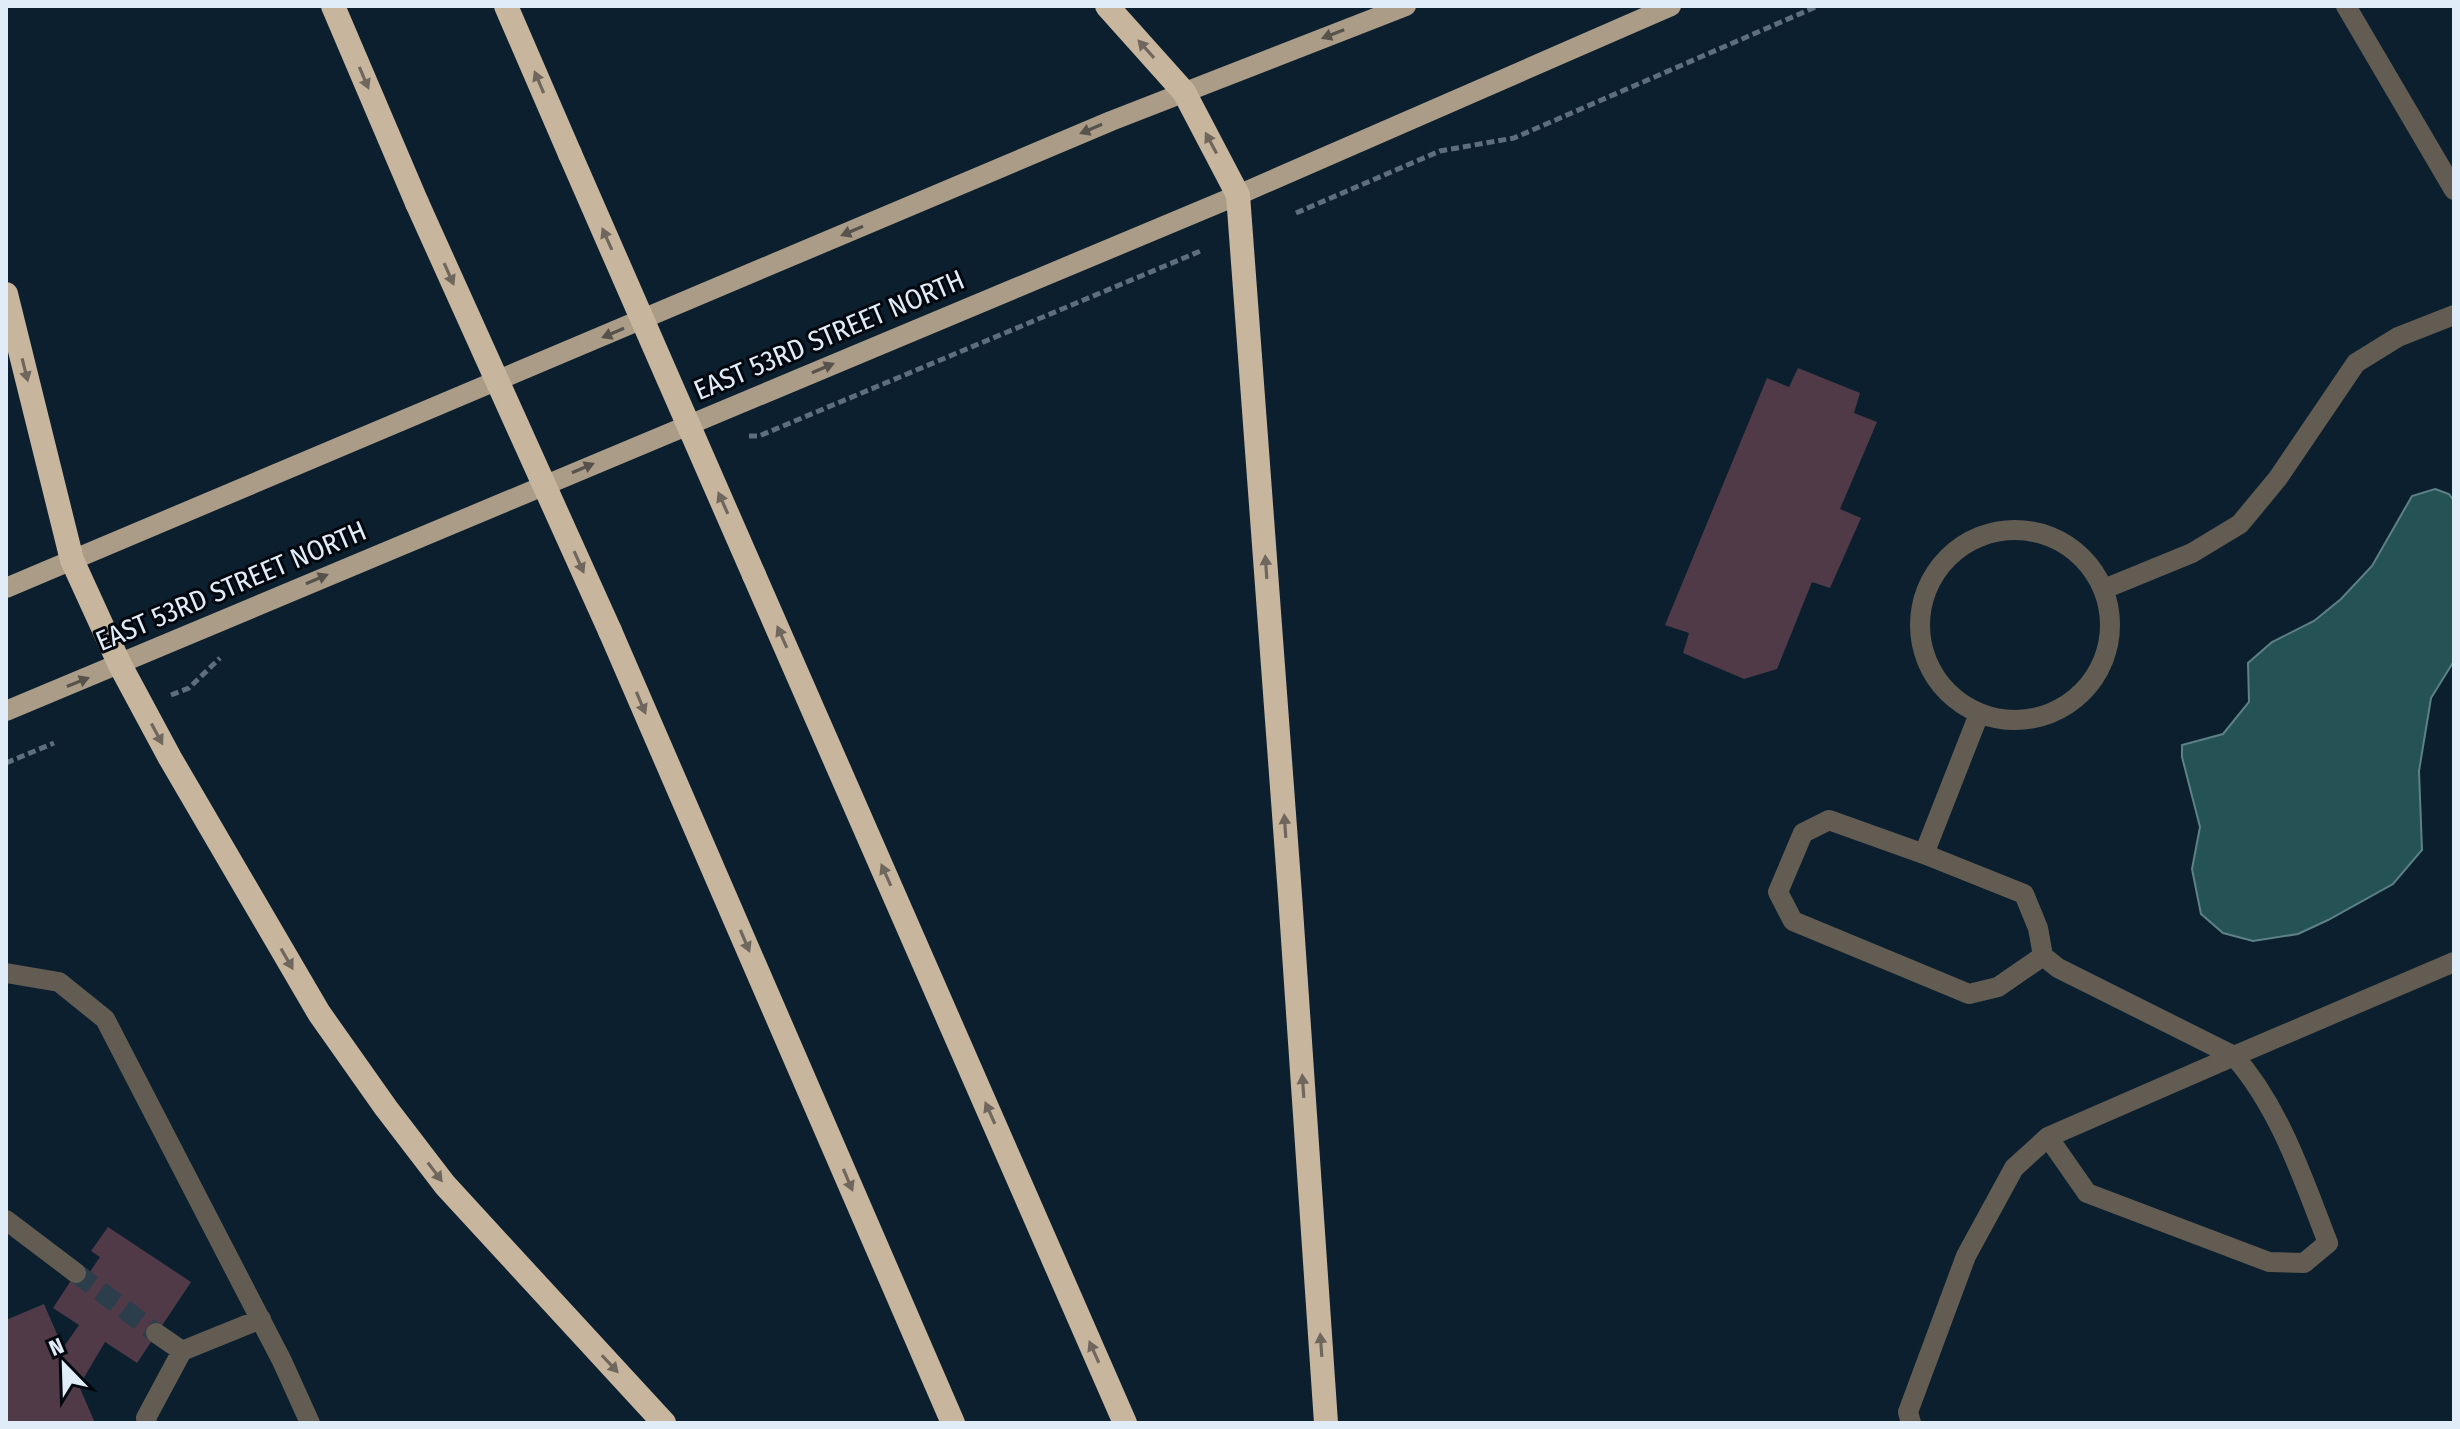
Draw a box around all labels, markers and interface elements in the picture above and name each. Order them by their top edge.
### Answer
one-way arrow [1321,28,1345,41]
one-way arrow [1137,40,1155,59]
one-way arrow [357,66,370,90]
one-way arrow [533,71,546,94]
one-way arrow [1080,123,1103,136]
one-way arrow [1205,132,1218,155]
one-way arrow [840,225,864,238]
one-way arrow [601,228,614,251]
one-way arrow [443,263,456,286]
street label: EAST 53RD STREET NORTH [689,263,969,407]
one-way arrow [601,326,625,339]
one-way arrow [19,358,31,383]
one-way arrow [811,361,835,374]
one-way arrow [571,461,595,474]
one-way arrow [717,491,730,515]
street label: EAST 53RD STREET NORTH [91,514,371,658]
one-way arrow [573,551,586,574]
one-way arrow [1259,554,1272,579]
one-way arrow [306,573,329,586]
one-way arrow [775,625,788,649]
one-way arrow [66,675,90,688]
one-way arrow [635,691,648,715]
one-way arrow [150,722,164,745]
one-way arrow [1278,813,1291,838]
one-way arrow [879,863,892,887]
one-way arrow [738,930,751,953]
one-way arrow [280,948,294,970]
one-way arrow [1296,1073,1309,1098]
one-way arrow [983,1101,996,1125]
one-way arrow [427,1162,443,1182]
one-way arrow [842,1168,855,1192]
north arrow [24,1325,104,1405]
text: N [45,1332,68,1362]
one-way arrow [1314,1332,1327,1357]
one-way arrow [1087,1340,1100,1363]
one-way arrow [601,1354,619,1373]

